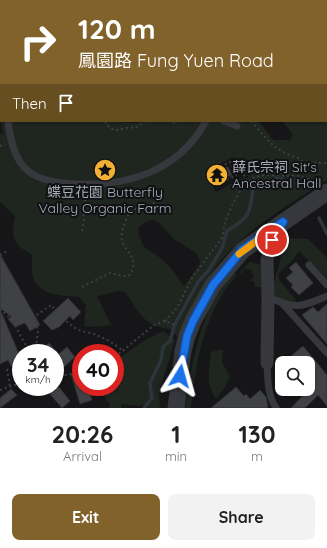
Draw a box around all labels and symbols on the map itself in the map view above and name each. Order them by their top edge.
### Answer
place icon: 蝶豆花園 Butterfly Valley Organic Farm [92,157,118,183]
place label: 薛氏宗祠 Sit's Ancestral Hall [232,158,321,192]
temple icon: 薛氏宗祠 Sit's Ancestral Hall [204,162,230,188]
place label: 蝶豆花園 Butterfly Valley Organic Farm [38,183,172,217]
pin [255,223,289,257]
speed limit sign: 40 [72,344,124,396]
position arrow [159,355,201,397]

